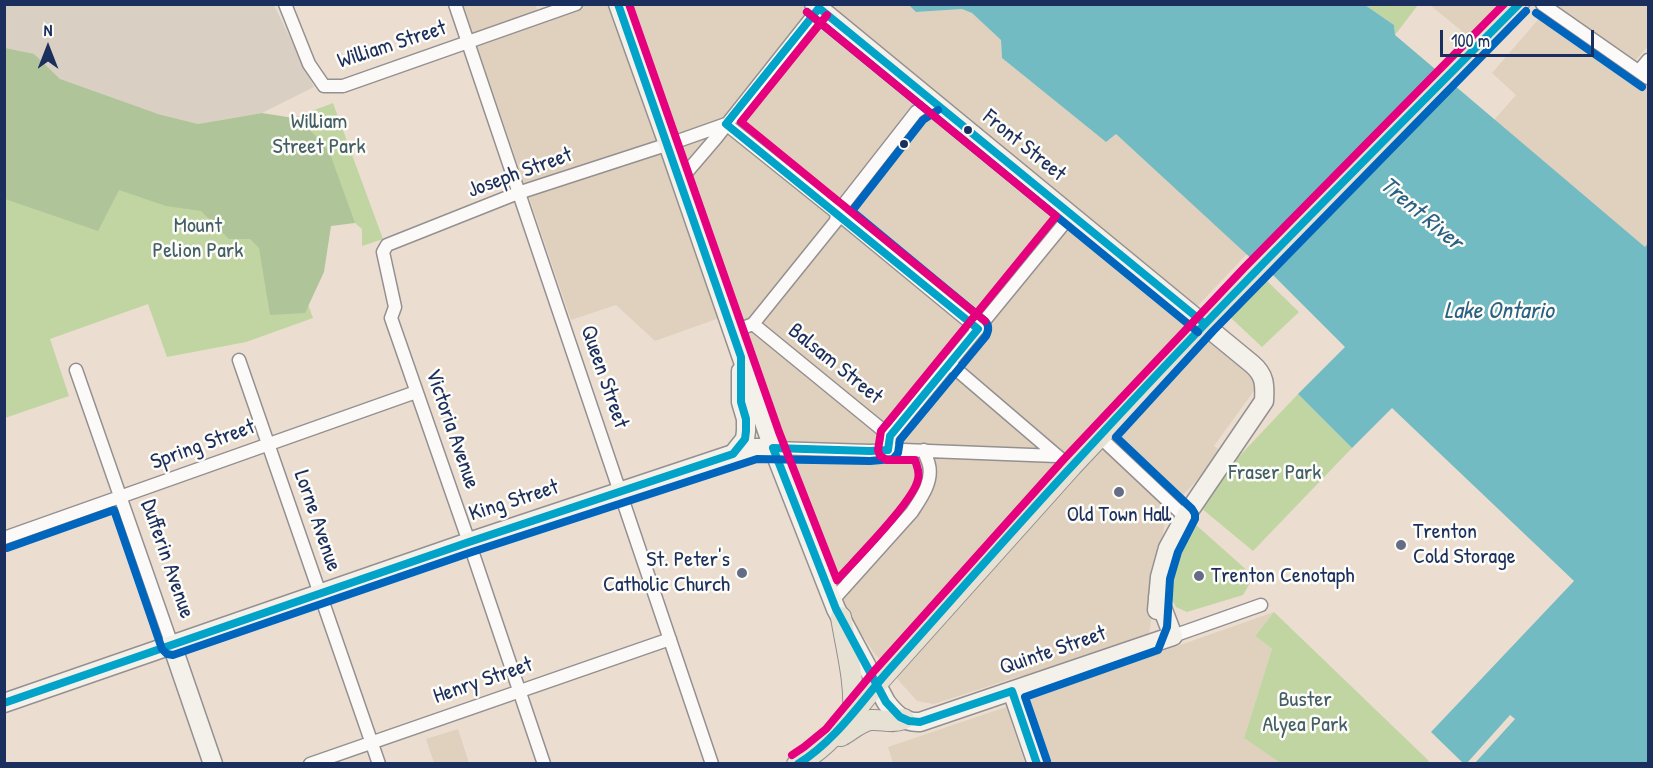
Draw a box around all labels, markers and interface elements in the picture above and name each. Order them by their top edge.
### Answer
street label: William Street [334,15,450,75]
north arrow [18,18,78,78]
scale bar [1443,18,1598,56]
text: N [44,19,52,41]
text: 100 m [1451,28,1490,53]
street label: Front Street [977,104,1071,188]
park label: William Street Park [272,109,366,160]
unlabelled marker [962,124,974,136]
unlabelled marker [898,138,910,150]
street label: Joseph Street [464,142,576,204]
water label: Trent River [1374,171,1468,257]
park label: Mount Pelion Park [153,213,243,264]
water label: Lake Ontario [1444,298,1554,326]
street label: Balsam Street [782,318,888,410]
street label: Queen Street [574,322,634,432]
street label: Victoria Avenue [419,366,485,492]
street label: Spring Street [147,414,259,476]
park label: Fraser Park [1229,460,1321,486]
street label: Lorne Avenue [287,467,347,575]
street label: King Street [466,474,562,528]
marker: Old Town Hall [1112,485,1126,499]
street label: Dufferin Avenue [134,496,200,622]
place label: Old Town Hall [1067,502,1171,528]
place label: Trenton Cold Storage [1413,519,1516,570]
marker: Trenton Cold Storage [1394,538,1408,552]
place label: St. Peter's Catholic Church [603,547,730,598]
place label: Trenton Cenotaph [1211,563,1354,589]
marker: St. Peter's Catholic Church [735,566,749,580]
marker: Trenton Cenotaph [1192,569,1206,583]
street label: Quinte Street [996,621,1110,681]
street label: Henry Street [430,652,536,710]
park label: Buster Alyea Park [1262,687,1348,738]

